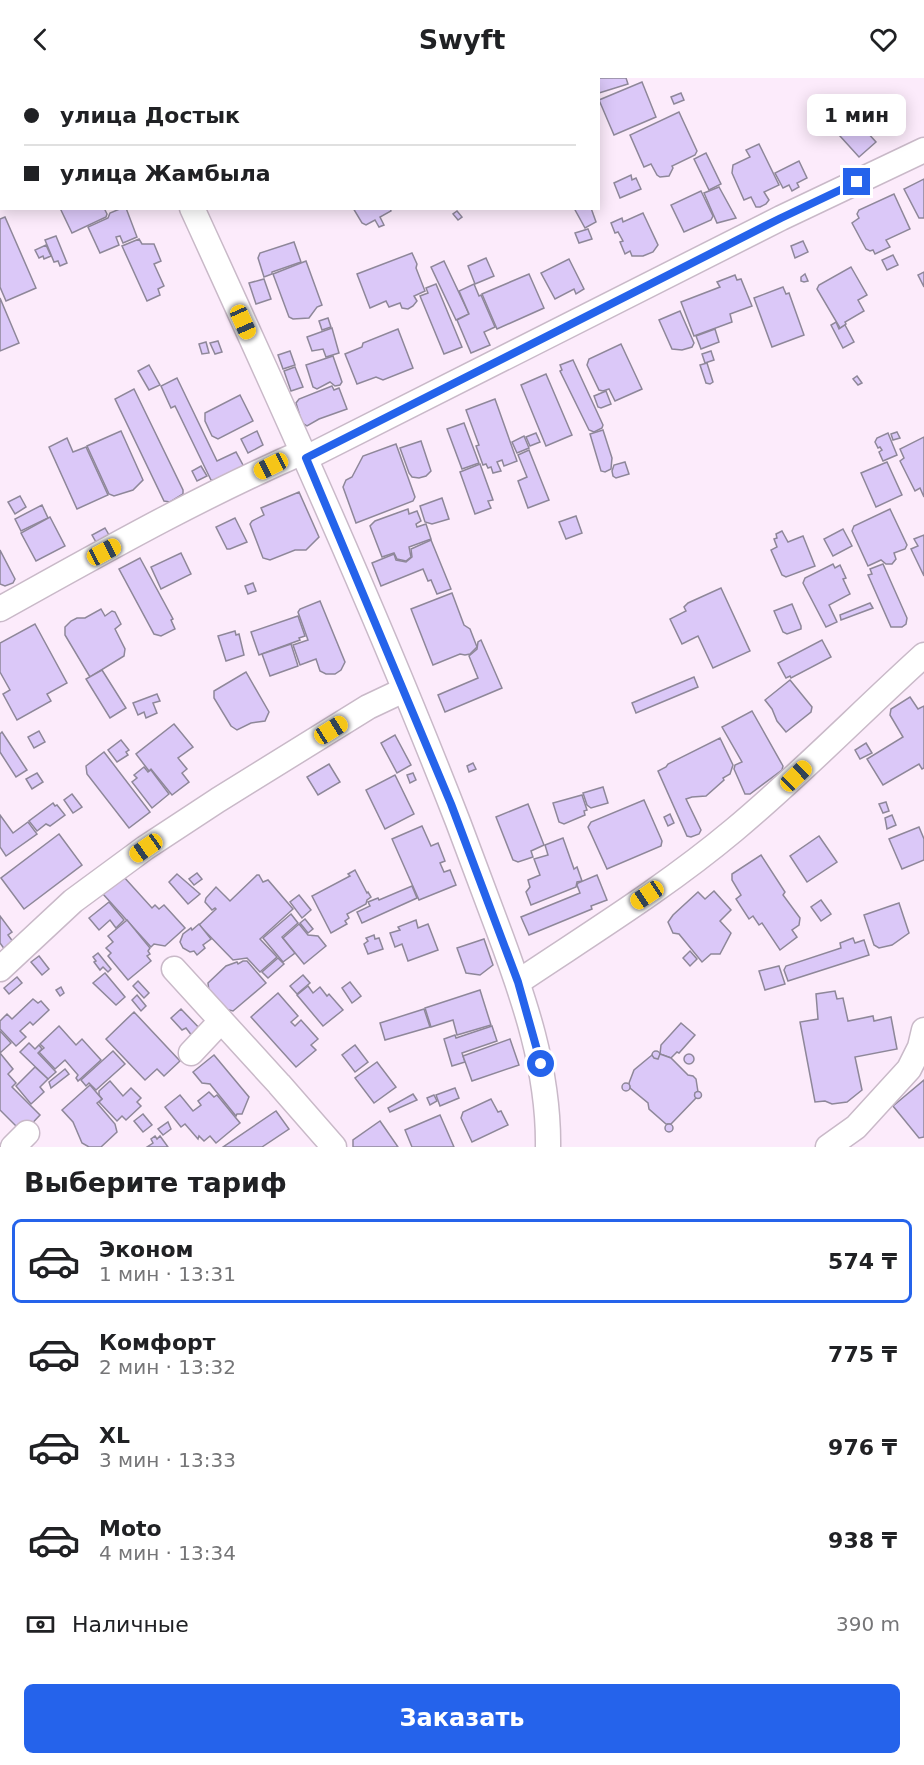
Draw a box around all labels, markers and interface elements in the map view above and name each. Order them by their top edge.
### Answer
icon: back [24,23,57,56]
icon: heart [867,23,900,56]
text: Swyft [419,24,505,55]
callout: 1 мин [808,95,906,137]
text: улица Достык [60,103,240,128]
text: 1 мин [824,103,889,127]
text: улица Жамбыла [60,161,271,186]
route end [843,168,870,195]
car [227,302,259,342]
car [251,450,291,482]
car [84,536,124,568]
car [311,713,351,747]
car [777,757,815,795]
car [126,830,166,866]
car [627,877,667,913]
route start [527,1050,554,1077]
text: Выберите тариф [24,1167,287,1198]
icon: car [27,1234,81,1288]
text: Эконом [99,1237,194,1262]
text: 574 ₸ [828,1249,897,1274]
text: 1 мин · 13:31 [99,1262,236,1286]
icon: car [27,1327,81,1381]
text: Комфорт [99,1330,216,1355]
text: 775 ₸ [828,1342,897,1367]
text: 2 мин · 13:32 [99,1355,236,1379]
icon: car [27,1420,81,1474]
text: XL [99,1423,130,1448]
text: 976 ₸ [828,1435,897,1460]
text: 3 мин · 13:33 [99,1448,236,1472]
icon: car [27,1513,81,1567]
text: Moto [99,1516,162,1541]
text: 938 ₸ [828,1528,897,1553]
text: 4 мин · 13:34 [99,1541,236,1565]
icon: cash [24,1608,57,1641]
text: Наличные [72,1612,189,1637]
text: 390 m [836,1612,900,1636]
button: Заказать [24,1684,900,1753]

